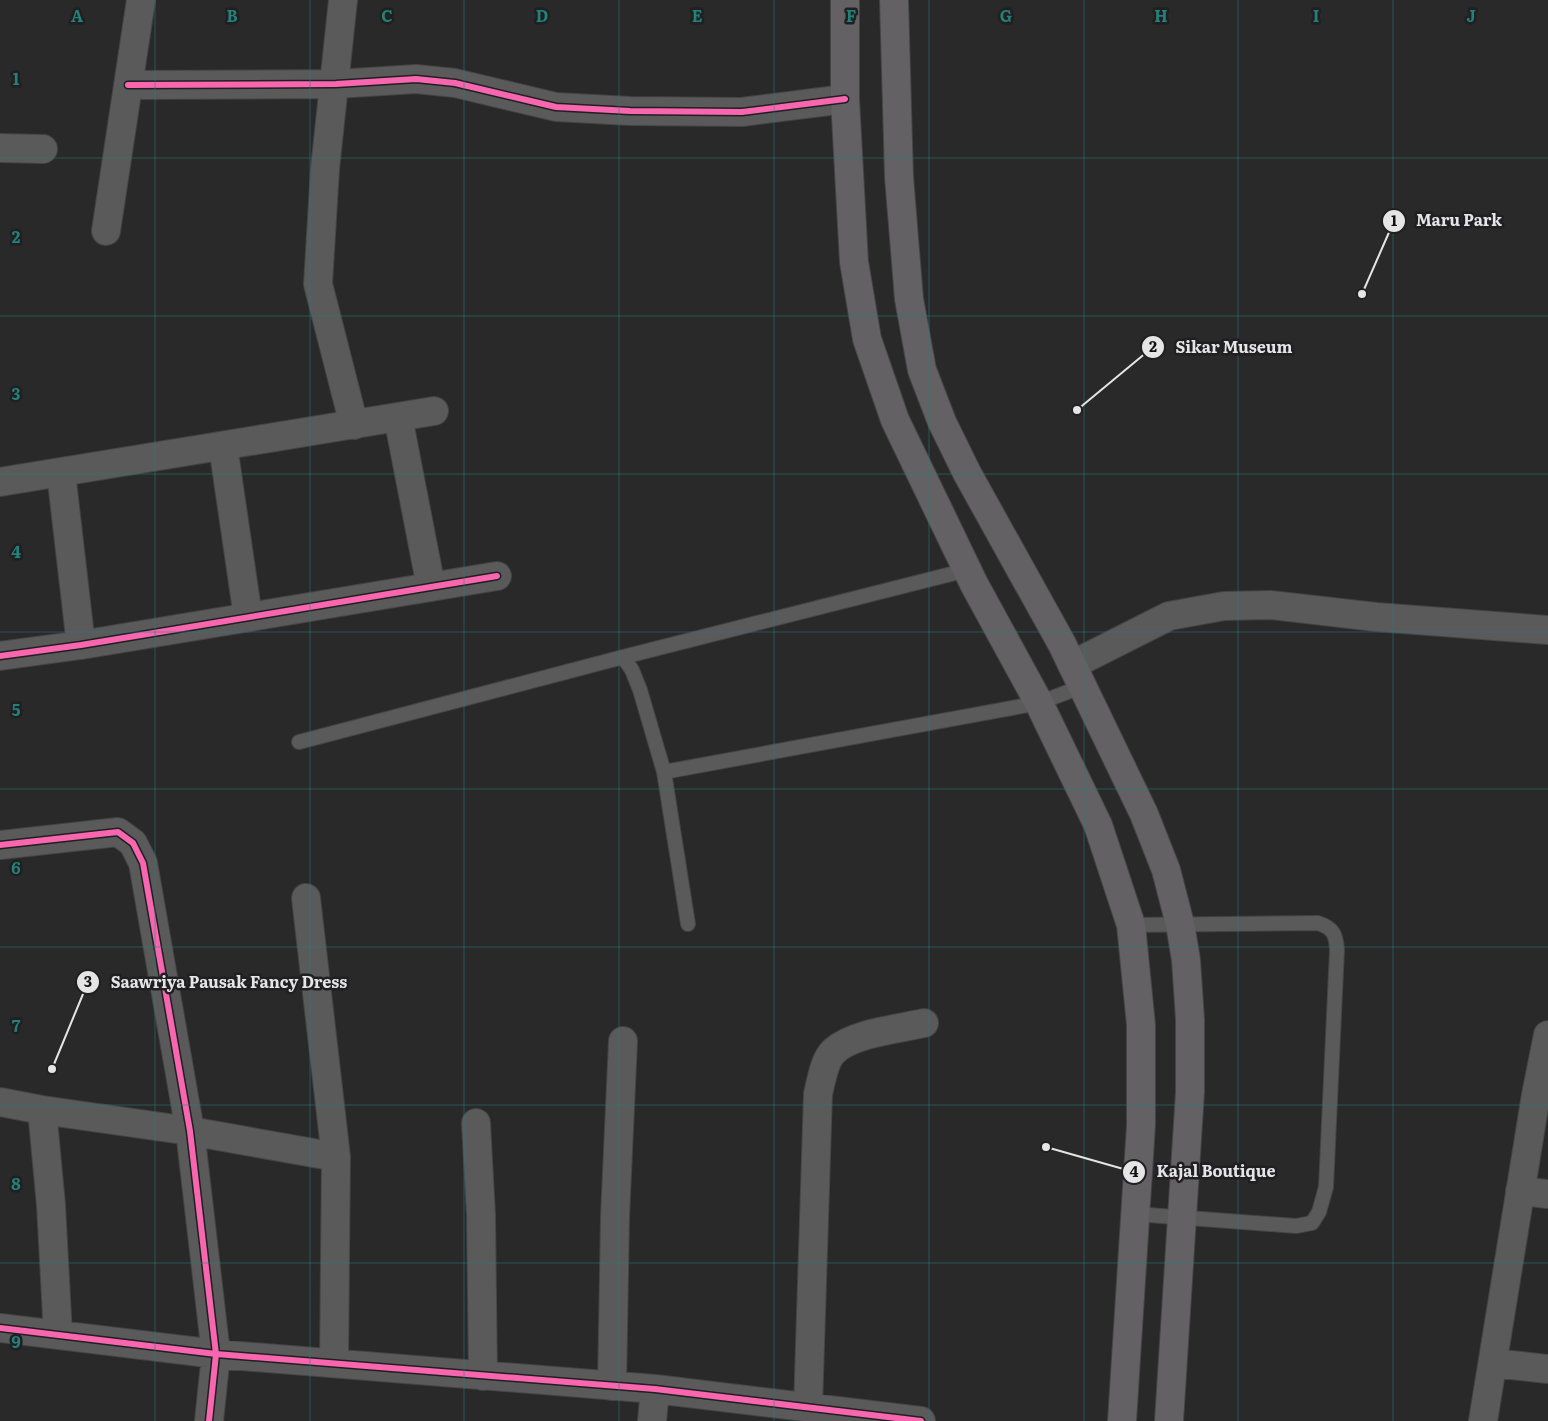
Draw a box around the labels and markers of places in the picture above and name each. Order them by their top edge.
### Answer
callout: Maru Park [1381,205,1512,236]
callout: Sikar Museum [1140,332,1302,363]
callout: Saawriya Pausak Fancy Dress [76,967,357,998]
callout: Kajal Boutique [1122,1156,1286,1187]

